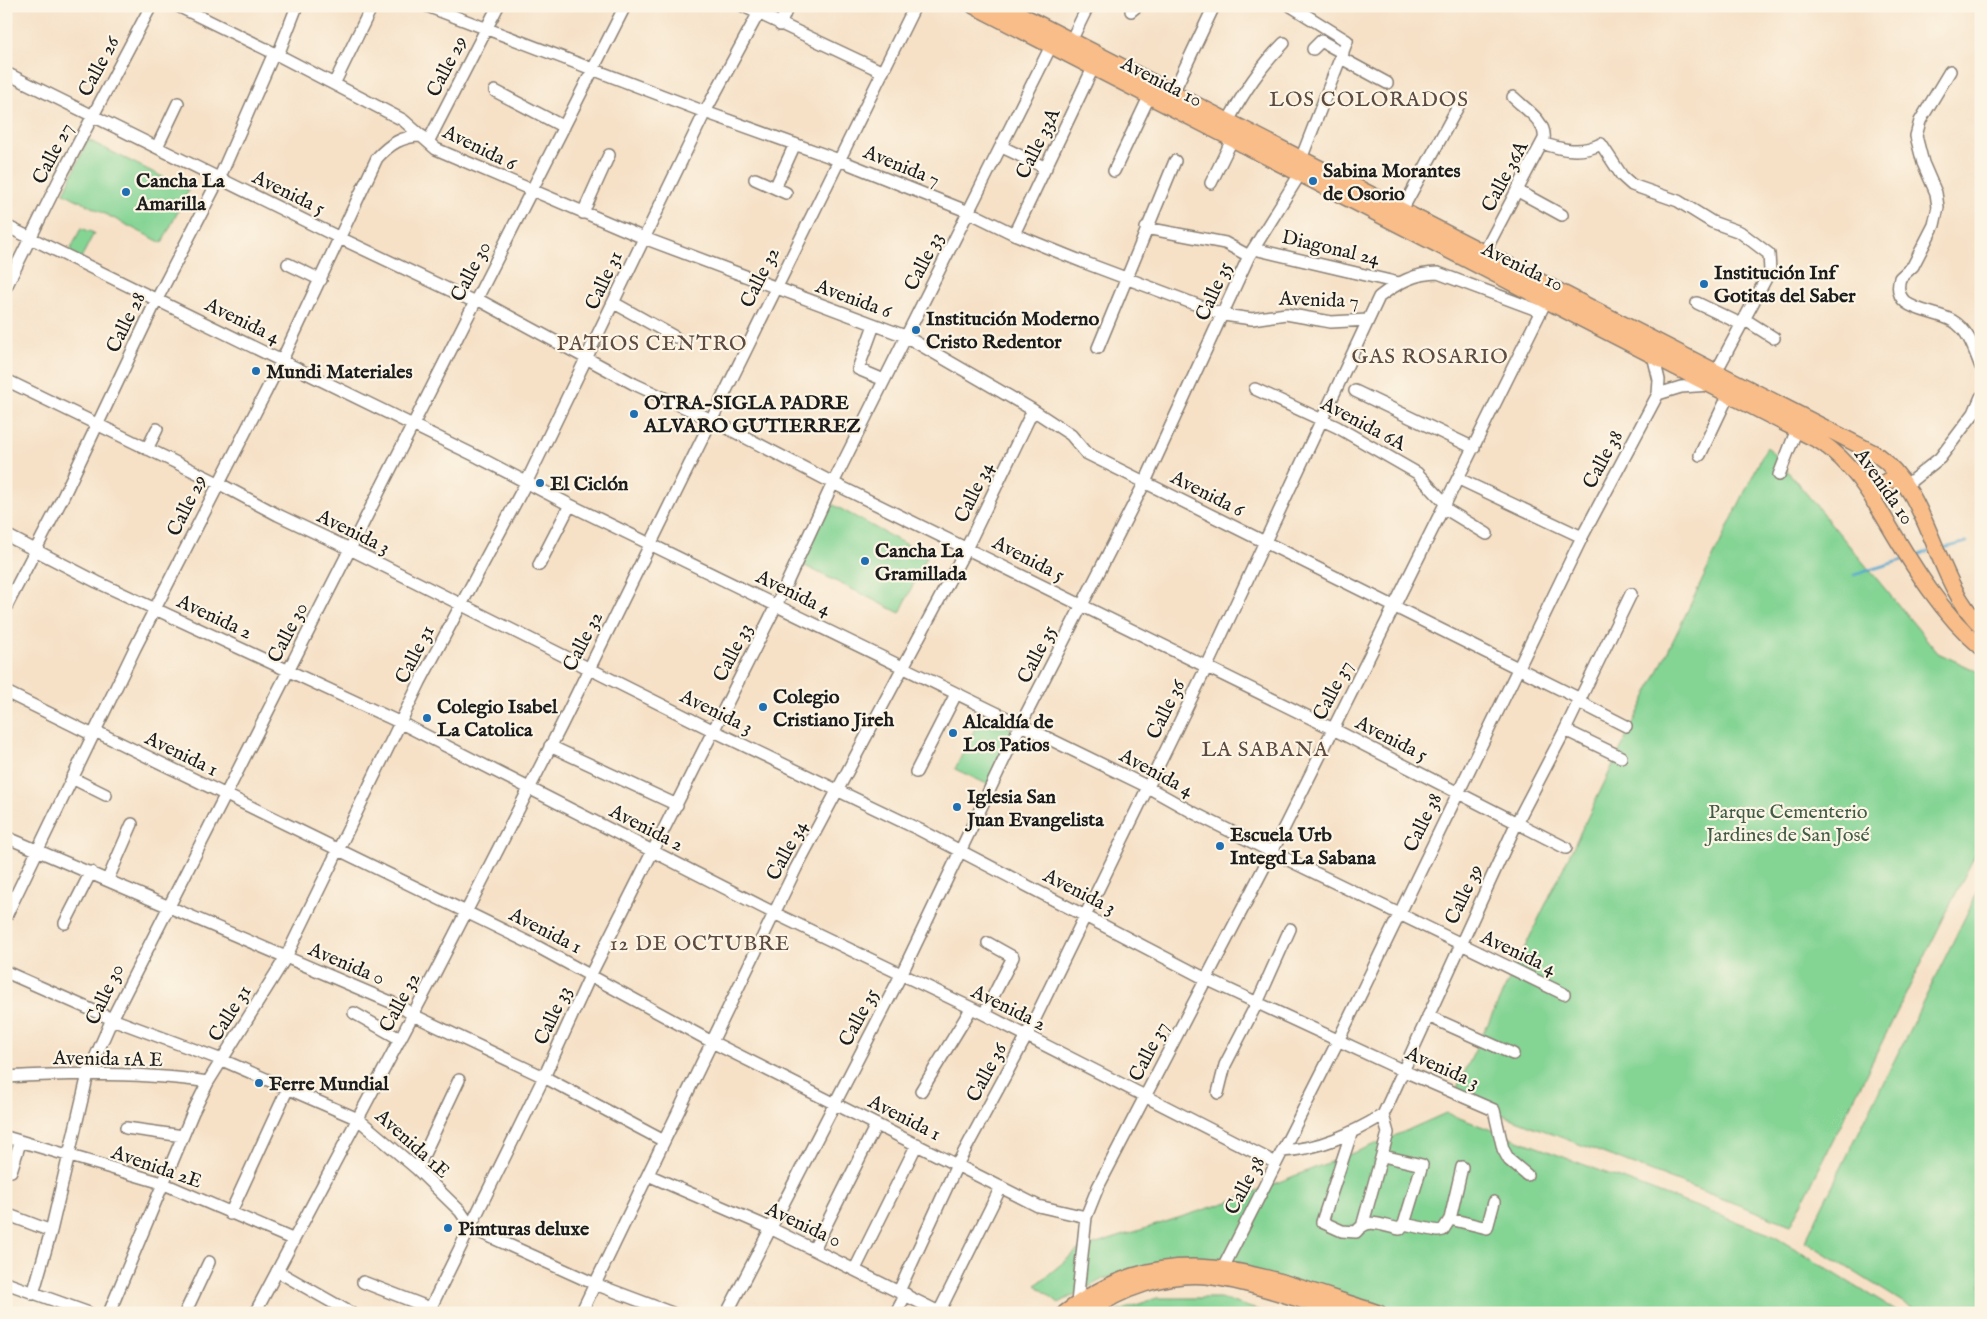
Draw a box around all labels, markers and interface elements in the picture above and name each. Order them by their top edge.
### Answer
street label: Calle 26 [73,32,126,101]
street label: Calle 29 [421,32,473,102]
street label: Avenida 10 [1116,51,1206,113]
district label: LOS COLORADOS [1269,87,1469,114]
street label: Calle 33A [1010,104,1066,183]
street label: Calle 27 [27,119,79,189]
street label: Avenida 6 [437,119,521,177]
street label: Calle 36A [1476,137,1535,216]
street label: Avenida 7 [859,139,943,193]
place label: Sabina Morantes de Osorio [1323,159,1461,207]
street label: Avenida 5 [247,165,329,222]
place label: Cancha La Amarilla [135,169,225,217]
marker: Sabina Morantes de Osorio [1307,175,1319,187]
marker: Cancha La Amarilla [120,186,132,198]
street label: Diagonal 24 [1279,225,1382,272]
street label: Calle 33 [899,228,950,295]
street label: Avenida 10 [1477,236,1567,298]
street label: Calle 30 [446,237,497,306]
street label: Calle 32 [735,243,786,312]
street label: Calle 31 [580,247,629,314]
street label: Calle 35 [1190,258,1238,325]
place label: Institución Inf Gotitas del Saber [1714,261,1856,309]
street label: Avenida 6 [811,274,895,325]
marker: Institución Inf Gotitas del Saber [1698,278,1710,290]
street label: Avenida 7 [1278,287,1359,314]
street label: Calle 28 [101,288,152,357]
street label: Avenida 4 [200,292,284,350]
place label: Institución Moderno Cristo Redentor [926,307,1099,355]
marker: Institución Moderno Cristo Redentor [910,324,922,336]
district label: PATIOS CENTRO [556,331,748,358]
district label: GAS ROSARIO [1351,344,1509,371]
place label: Mundi Materiales [266,360,412,385]
marker: Mundi Materiales [250,365,262,377]
place label: OTRA-SIGLA PADRE ALVARO GUTIERREZ [643,391,861,439]
street label: Avenida 6A [1316,391,1410,457]
marker: OTRA-SIGLA PADRE ALVARO GUTIERREZ [628,408,640,420]
street label: Calle 38 [1578,426,1629,493]
street label: Avenida 10 [1848,443,1919,530]
street label: Calle 34 [949,458,1000,527]
street label: Avenida 6 [1166,465,1249,524]
street label: Calle 29 [162,471,213,541]
place label: El Ciclón [550,472,629,497]
marker: El Ciclón [534,477,546,489]
street label: Avenida 3 [312,504,394,561]
street label: Avenida 5 [987,530,1069,588]
place label: Cancha La Gramillada [875,539,967,587]
marker: Cancha La Gramillada [859,555,871,567]
street label: Avenida 4 [751,564,835,622]
street label: Avenida 2 [172,589,256,646]
street label: Calle 30 [263,598,314,667]
street label: Calle 32 [558,607,609,676]
street label: Calle 33 [708,619,759,686]
street label: Calle 31 [390,621,441,688]
street label: Calle 35 [1012,621,1063,688]
street label: Calle 37 [1308,656,1359,725]
street label: Calle 36 [1141,675,1192,744]
street label: Avenida 3 [675,684,757,741]
place label: Colegio Cristiano Jireh [773,685,894,733]
place label: Colegio Isabel La Catolica [437,695,558,743]
marker: Colegio Cristiano Jireh [757,701,769,713]
place label: Alcaldía de Los Patios [962,710,1054,758]
street label: Avenida 5 [1350,710,1432,768]
marker: Colegio Isabel La Catolica [421,712,433,724]
street label: Avenida 1 [140,726,222,783]
marker: Alcaldía de Los Patios [947,727,959,739]
district label: LA SABANA [1201,737,1329,764]
street label: Avenida 4 [1114,743,1198,803]
place label: Iglesia San Juan Evangelista [964,785,1104,833]
street label: Calle 38 [1398,789,1448,856]
street label: Avenida 2 [604,799,688,858]
park label: Parque Cementerio Jardines de San José [1704,800,1870,848]
marker: Iglesia San Juan Evangelista [951,801,963,813]
street label: Calle 34 [761,816,814,885]
place label: Escuela Urb Integd La Sabana [1230,823,1376,871]
marker: Escuela Urb Integd La Sabana [1214,840,1226,852]
street label: Calle 39 [1440,861,1489,929]
street label: Avenida 3 [1038,863,1120,921]
street label: Avenida 1 [504,902,586,960]
street label: Avenida 4 [1476,925,1560,982]
district label: 12 DE OCTUBRE [610,931,790,958]
street label: Avenida 0 [304,937,388,992]
street label: Calle 30 [80,960,130,1029]
street label: Calle 32 [374,968,426,1037]
street label: Avenida 2 [966,979,1050,1037]
street label: Calle 31 [203,981,257,1047]
street label: Calle 33 [529,982,578,1049]
street label: Calle 35 [834,984,885,1051]
street label: Calle 37 [1124,1017,1175,1086]
street label: Calle 36 [961,1038,1013,1107]
street label: Avenida 3 [1401,1041,1483,1096]
street label: Avenida 1A E [52,1046,163,1073]
place label: Ferre Mundial [269,1072,389,1097]
marker: Ferre Mundial [253,1077,265,1089]
street label: Avenida 1 [863,1089,945,1147]
street label: Avenida 1E [369,1103,455,1184]
street label: Avenida 2E [107,1140,205,1195]
street label: Calle 38 [1220,1152,1271,1219]
street label: Avenida 0 [761,1197,845,1254]
place label: Pimturas deluxe [458,1217,590,1242]
marker: Pimturas deluxe [442,1222,454,1234]

